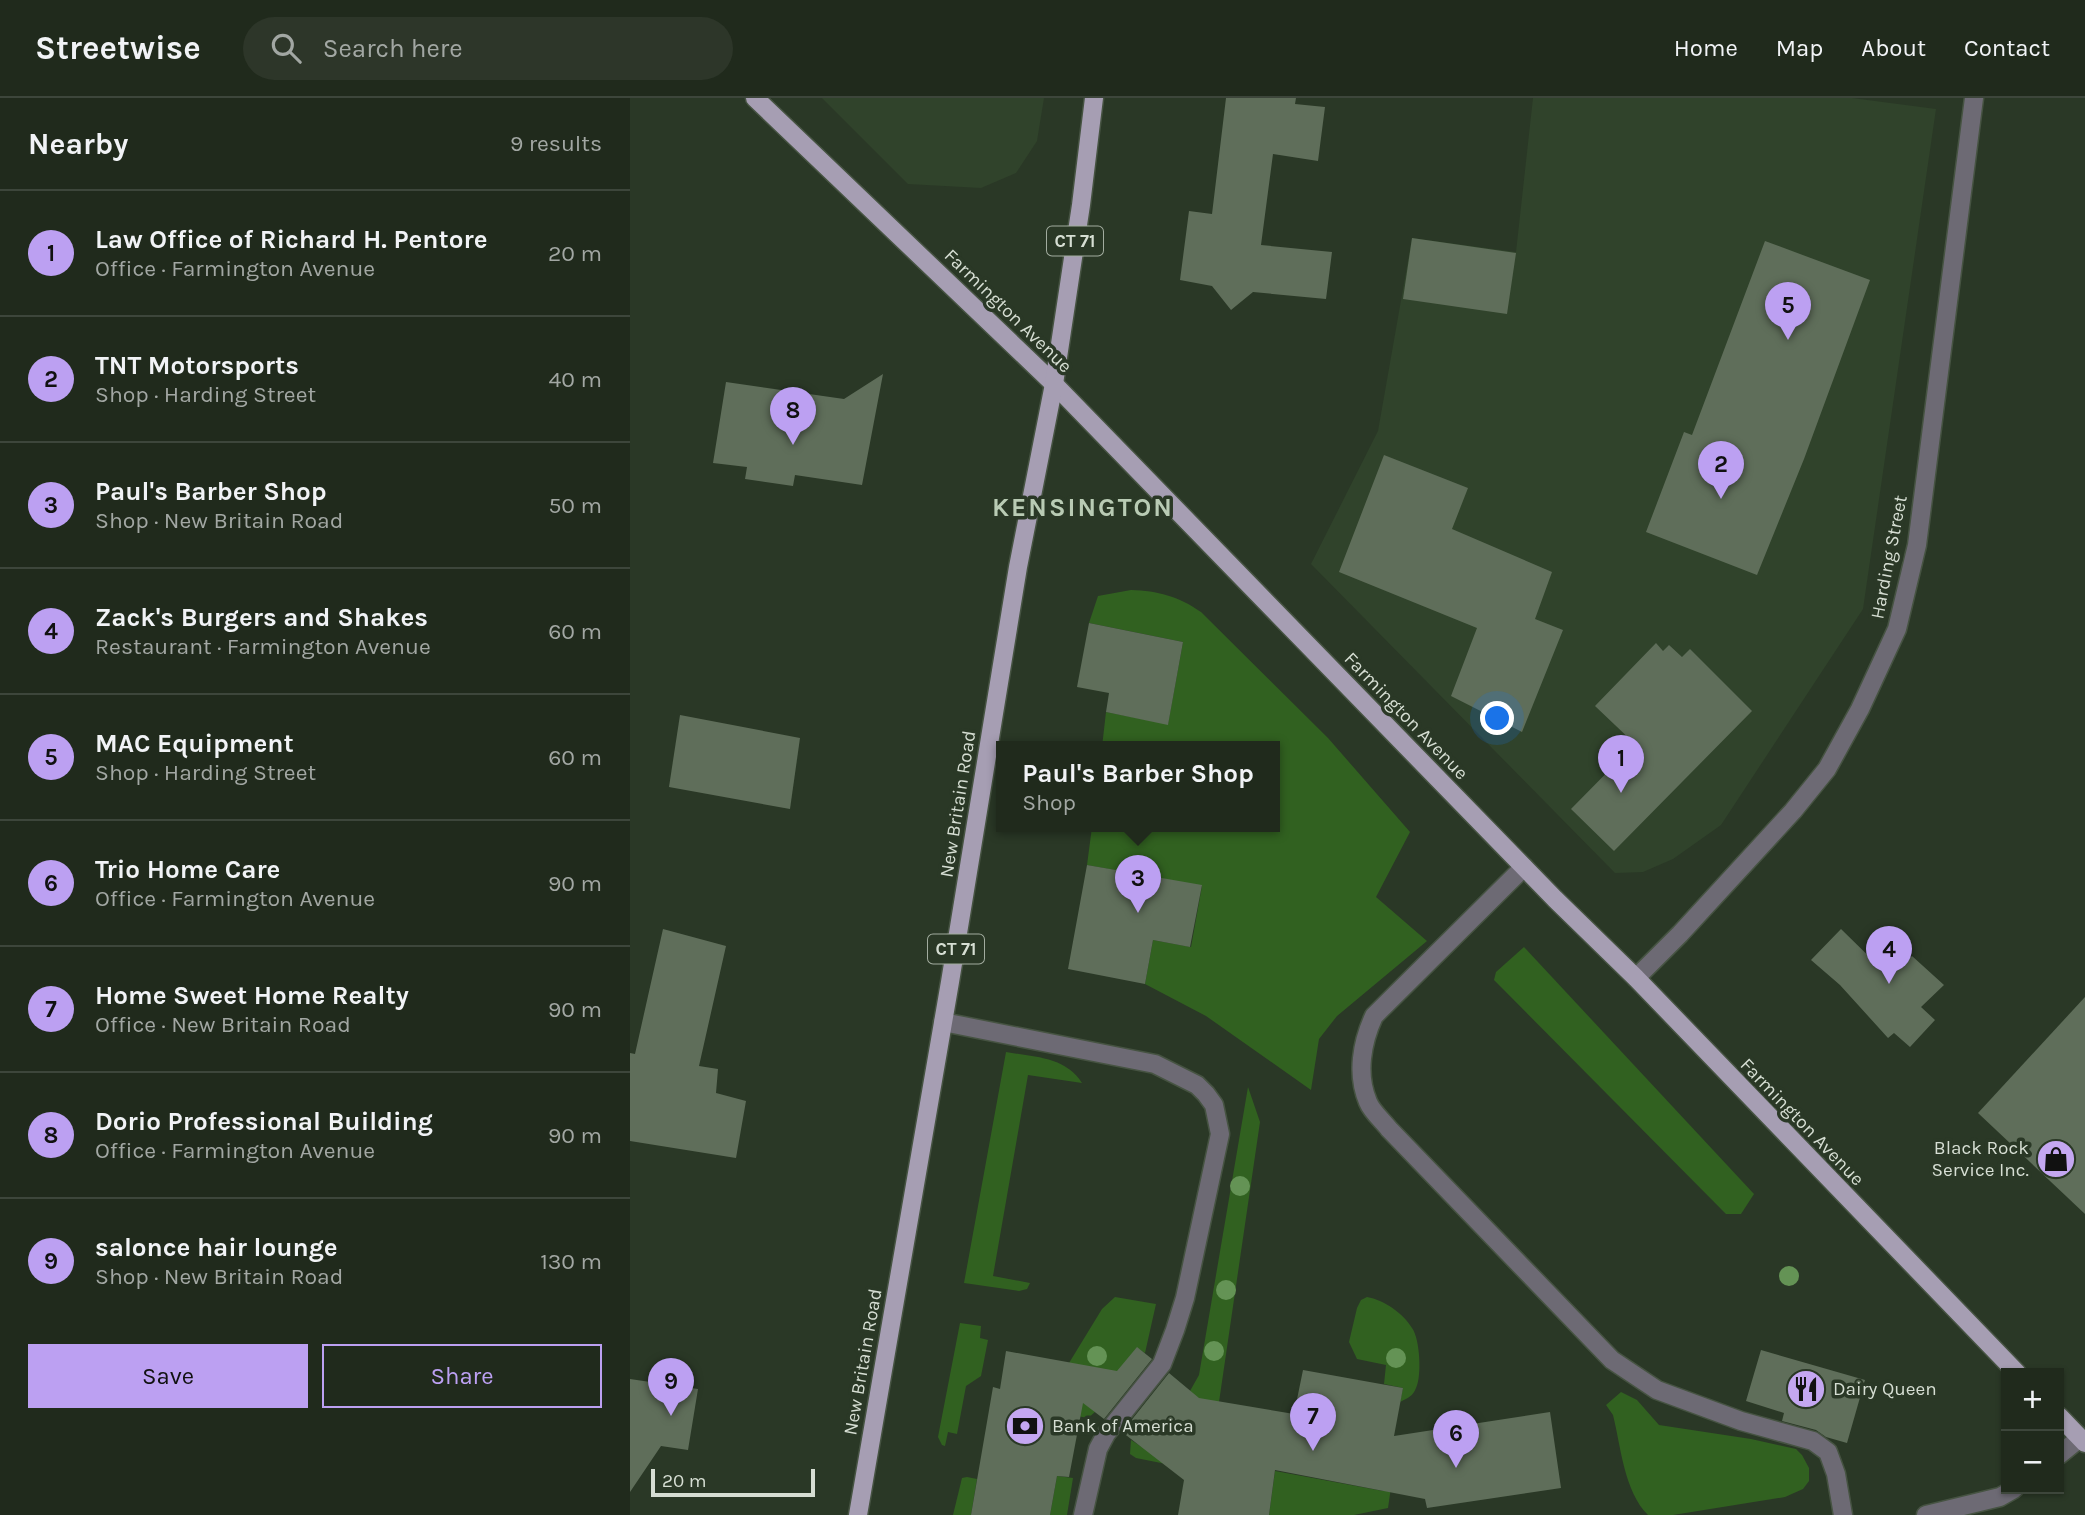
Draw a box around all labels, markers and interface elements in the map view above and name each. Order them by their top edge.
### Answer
search box [243,17,733,80]
text: Streetwise [35,29,201,67]
icon: search [267,29,305,67]
text: Search here [323,33,463,64]
text: Home [1674,34,1738,62]
text: Map [1776,34,1823,62]
text: About [1861,34,1926,62]
text: Contact [1964,34,2050,62]
text: Nearby [28,126,128,162]
text: 9 results [510,130,602,157]
text: Law Office of Richard H. Pentore [95,224,487,255]
road number: CT 71 [1047,226,1103,256]
text: 1 [47,240,55,267]
text: 20 m [548,240,602,267]
street label: Farmington Avenue [940,245,1076,377]
text: Office · Farmington Avenue [95,255,375,282]
pin: 5 [1765,282,1811,340]
text: TNT Motorsports [95,350,299,381]
text: 2 [44,366,58,393]
text: 40 m [549,366,602,393]
text: Shop · Harding Street [95,381,316,408]
pin: 8 [770,387,816,445]
pin: 2 [1698,441,1744,499]
text: Paul's Barber Shop [95,476,327,507]
text: 3 [44,492,58,519]
text: 50 m [548,492,602,519]
district label: KENSINGTON [992,492,1174,523]
street label: Harding Street [1866,493,1912,621]
text: Shop · New Britain Road [95,507,343,534]
text: Zack's Burgers and Shakes [95,602,428,633]
text: 4 [44,618,58,645]
text: 60 m [548,618,602,645]
text: Restaurant · Farmington Avenue [95,633,431,660]
street label: Farmington Avenue [1340,648,1472,784]
your location [1480,701,1514,735]
text: MAC Equipment [95,728,294,759]
street label: New Britain Road [936,729,980,879]
pin: 1 [1598,735,1644,793]
popup [996,741,1280,832]
text: 5 [44,744,58,771]
text: 60 m [548,744,602,771]
text: Paul's Barber Shop [1022,758,1254,789]
text: Shop · Harding Street [95,759,316,786]
text: Shop [1022,789,1076,816]
text: Trio Home Care [95,854,280,885]
pin: 3 [1115,855,1161,913]
text: 6 [44,870,58,897]
text: 90 m [548,870,602,897]
text: Office · Farmington Avenue [95,885,375,912]
pin: 4 [1866,926,1912,984]
road number: CT 71 [928,934,984,964]
text: Home Sweet Home Realty [95,980,409,1011]
text: 7 [45,996,57,1023]
text: 90 m [548,996,602,1023]
text: Office · New Britain Road [95,1011,351,1038]
street label: Farmington Avenue [1736,1054,1868,1190]
text: Dorio Professional Building [95,1106,433,1137]
text: 8 [44,1122,58,1149]
text: 90 m [548,1122,602,1149]
text: Office · Farmington Avenue [95,1137,375,1164]
place label: Black Rock Service Inc. [1932,1137,2029,1181]
shop icon: Black Rock Service Inc. [2035,1138,2077,1180]
text: salonce hair lounge [95,1232,338,1263]
text: 9 [44,1248,58,1275]
text: 130 m [540,1248,602,1275]
text: Shop · New Britain Road [95,1263,343,1290]
street label: New Britain Road [839,1287,887,1437]
button: Save [28,1344,308,1408]
button: Share [322,1344,602,1408]
pin: 9 [648,1358,694,1416]
restaurant icon: Dairy Queen [1785,1368,1827,1410]
map controls [2001,1368,2064,1494]
button: + [2001,1368,2064,1431]
place label: Dairy Queen [1833,1378,1937,1400]
pin: 7 [1290,1393,1336,1451]
bank icon: Bank of America [1004,1405,1046,1447]
pin: 6 [1433,1410,1479,1468]
place label: Bank of America [1052,1415,1194,1437]
button: − [2001,1431,2064,1494]
scale bar [651,1466,816,1498]
text: 20 m [662,1470,707,1492]

